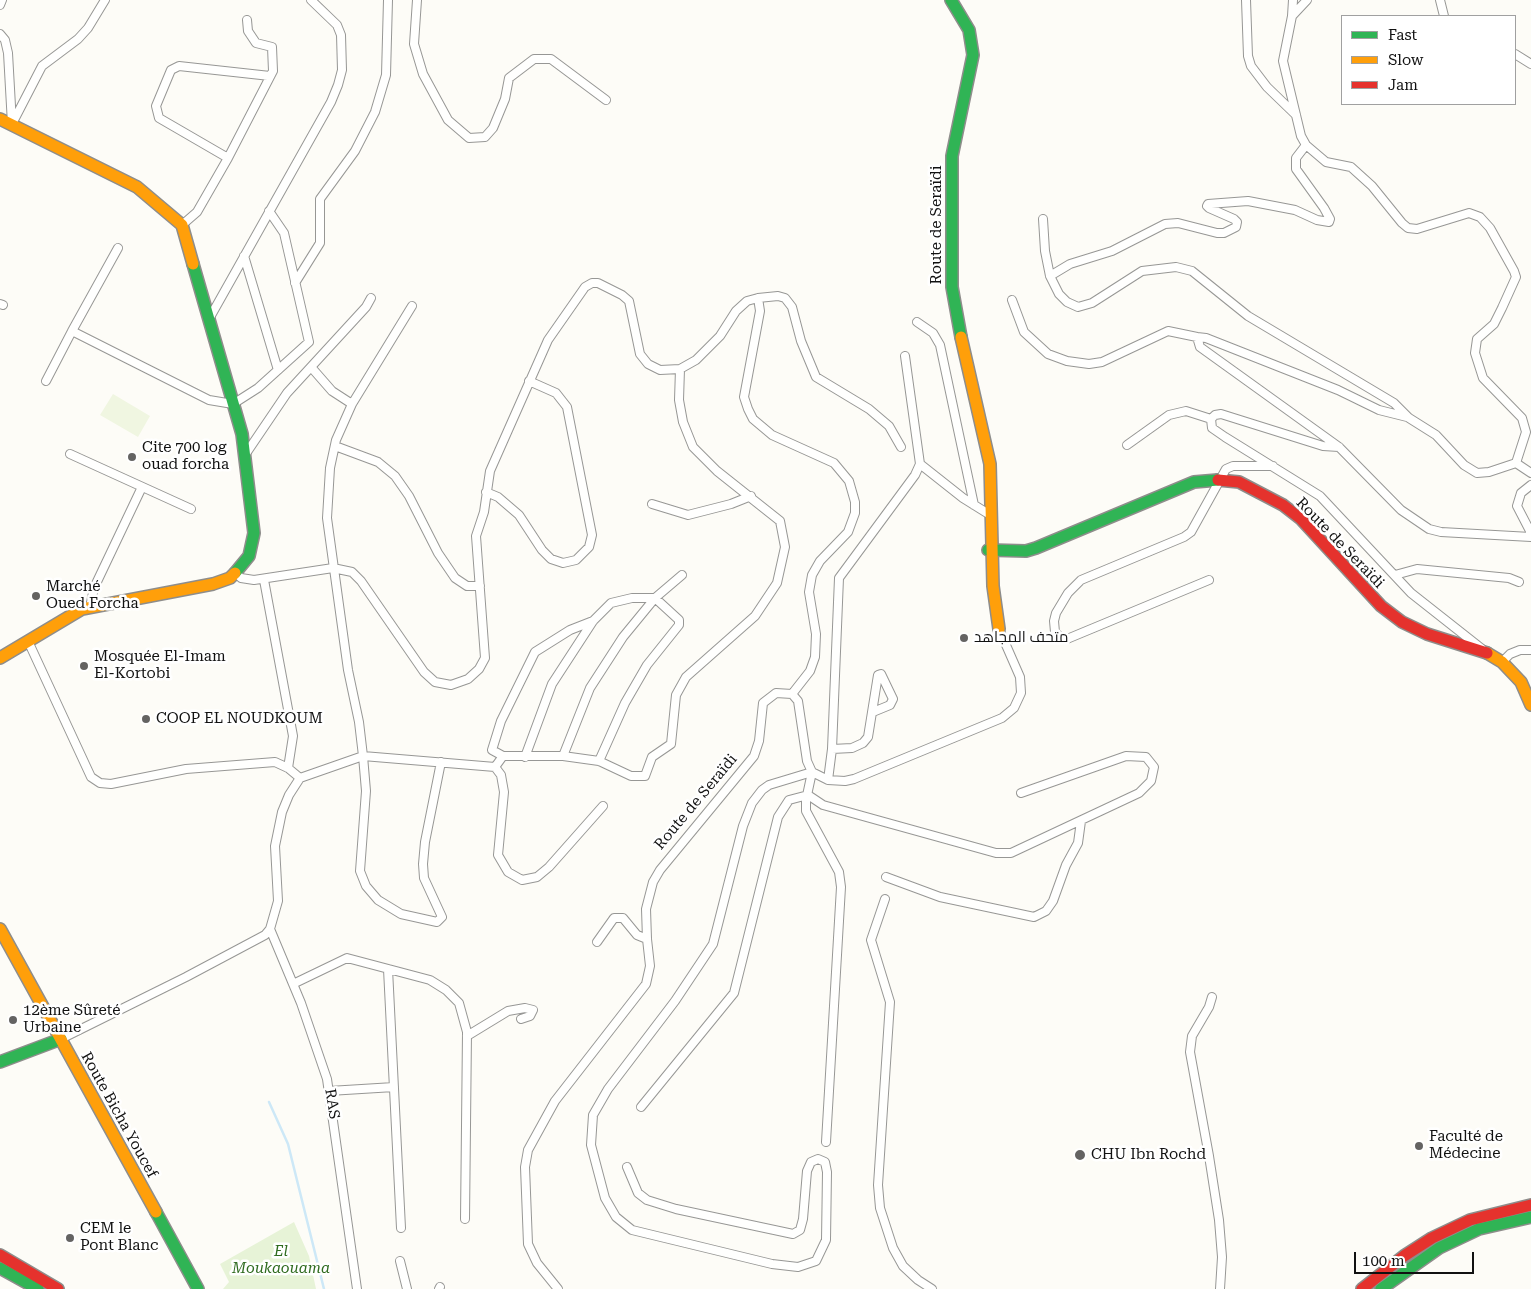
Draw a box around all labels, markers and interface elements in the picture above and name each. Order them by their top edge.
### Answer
legend [1341,15,1516,105]
text: Fast [1388,26,1417,44]
text: Slow [1388,51,1423,69]
text: Jam [1388,76,1418,94]
street label: Route de Seraïdi [928,165,946,285]
place label: Cite 700 log ouad forcha [142,439,229,474]
marker: Cite 700 log ouad forcha [126,451,138,463]
street label: Route de Seraïdi [1292,494,1388,592]
place label: Marché Oued Forcha [46,578,139,613]
marker: Marché Oued Forcha [30,590,42,602]
place label: متحف المجاهد [974,629,1068,647]
marker: متحف المجاهد [958,632,970,644]
place label: Mosquée El-Imam El-Kortobi [94,648,226,683]
marker: Mosquée El-Imam El-Kortobi [78,660,90,672]
place label: COOP EL NOUDKOUM [156,710,323,728]
marker: COOP EL NOUDKOUM [140,713,152,725]
street label: Route de Seraïdi [651,751,741,853]
place label: 12ème Sûreté Urbaine [23,1002,120,1037]
marker: 12ème Sûreté Urbaine [7,1014,19,1026]
street label: Route Bicha Youcef [77,1049,161,1181]
street label: RAS [321,1087,343,1121]
place label: Faculté de Médecine [1429,1128,1503,1163]
marker: Faculté de Médecine [1413,1140,1425,1152]
place label: CHU Ibn Rochd [1091,1146,1206,1164]
marker: CHU Ibn Rochd [1073,1148,1087,1162]
place label: CEM le Pont Blanc [80,1220,158,1255]
marker: CEM le Pont Blanc [64,1232,76,1244]
scale bar [1356,1242,1476,1274]
park label: El Moukaouama [232,1243,330,1278]
text: 100 m [1362,1252,1405,1270]

